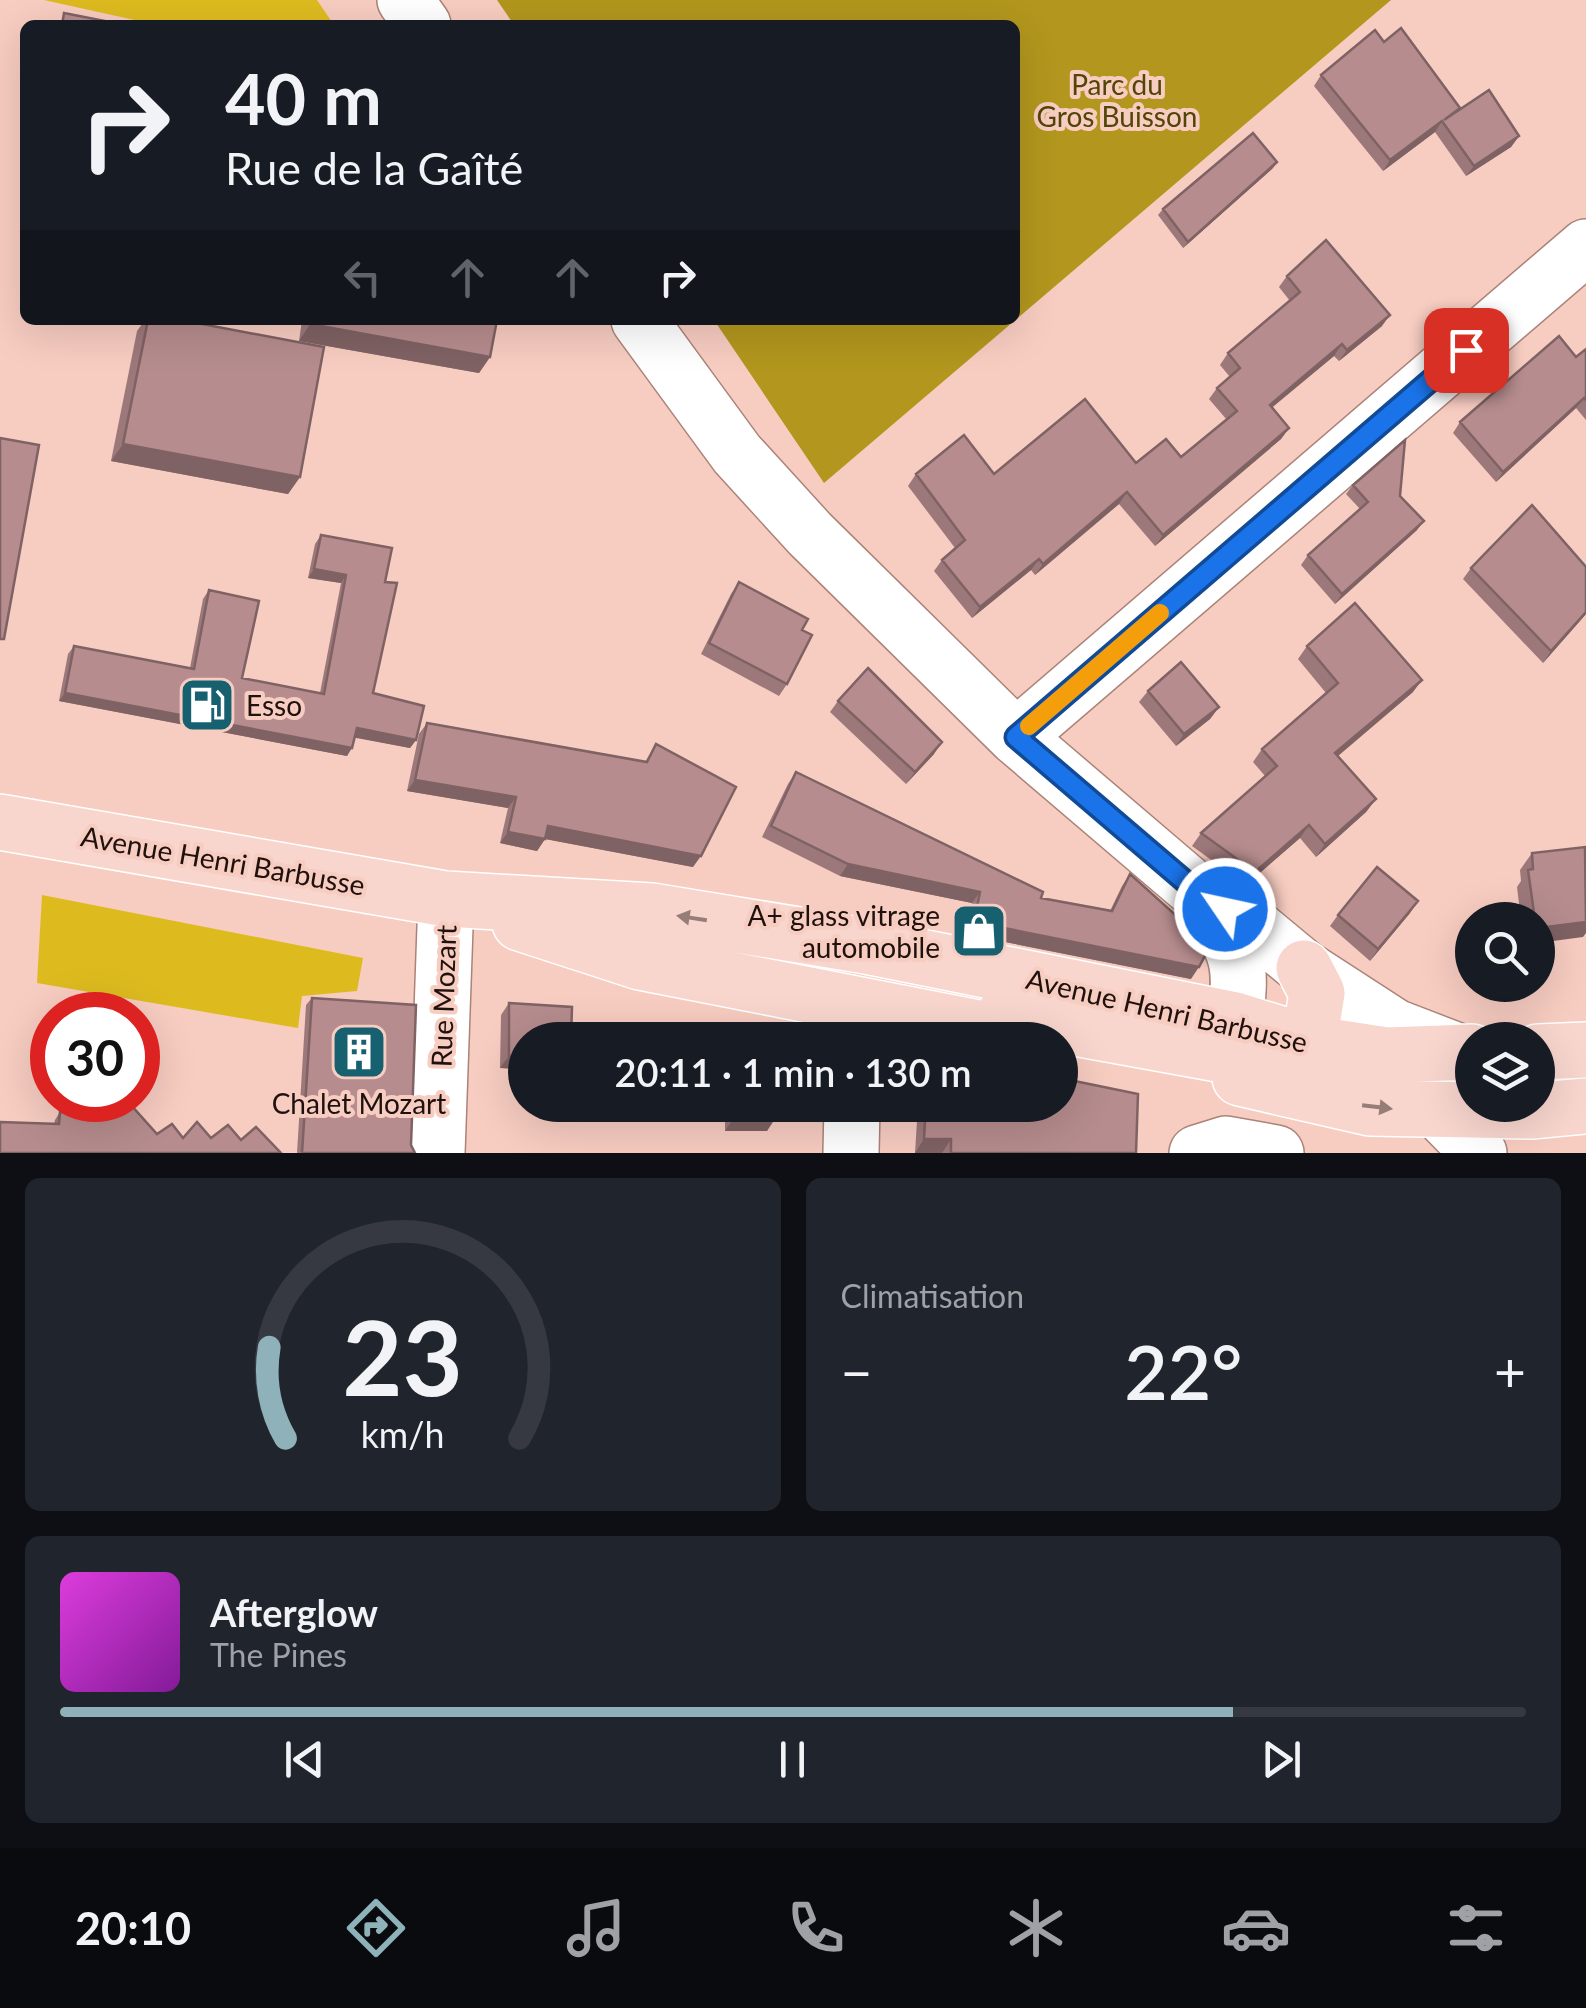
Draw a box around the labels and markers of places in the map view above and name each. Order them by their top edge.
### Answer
pin [1424,308,1509,393]
fuel station icon: Esso [177,675,237,735]
place label: Esso [246,688,302,722]
place label: A+ glass vitrage automobile [748,898,940,964]
shop icon: A+ glass vitrage automobile [949,901,1009,961]
building icon: Chalet Mozart [329,1022,389,1082]
place label: Chalet Mozart [272,1086,446,1120]

